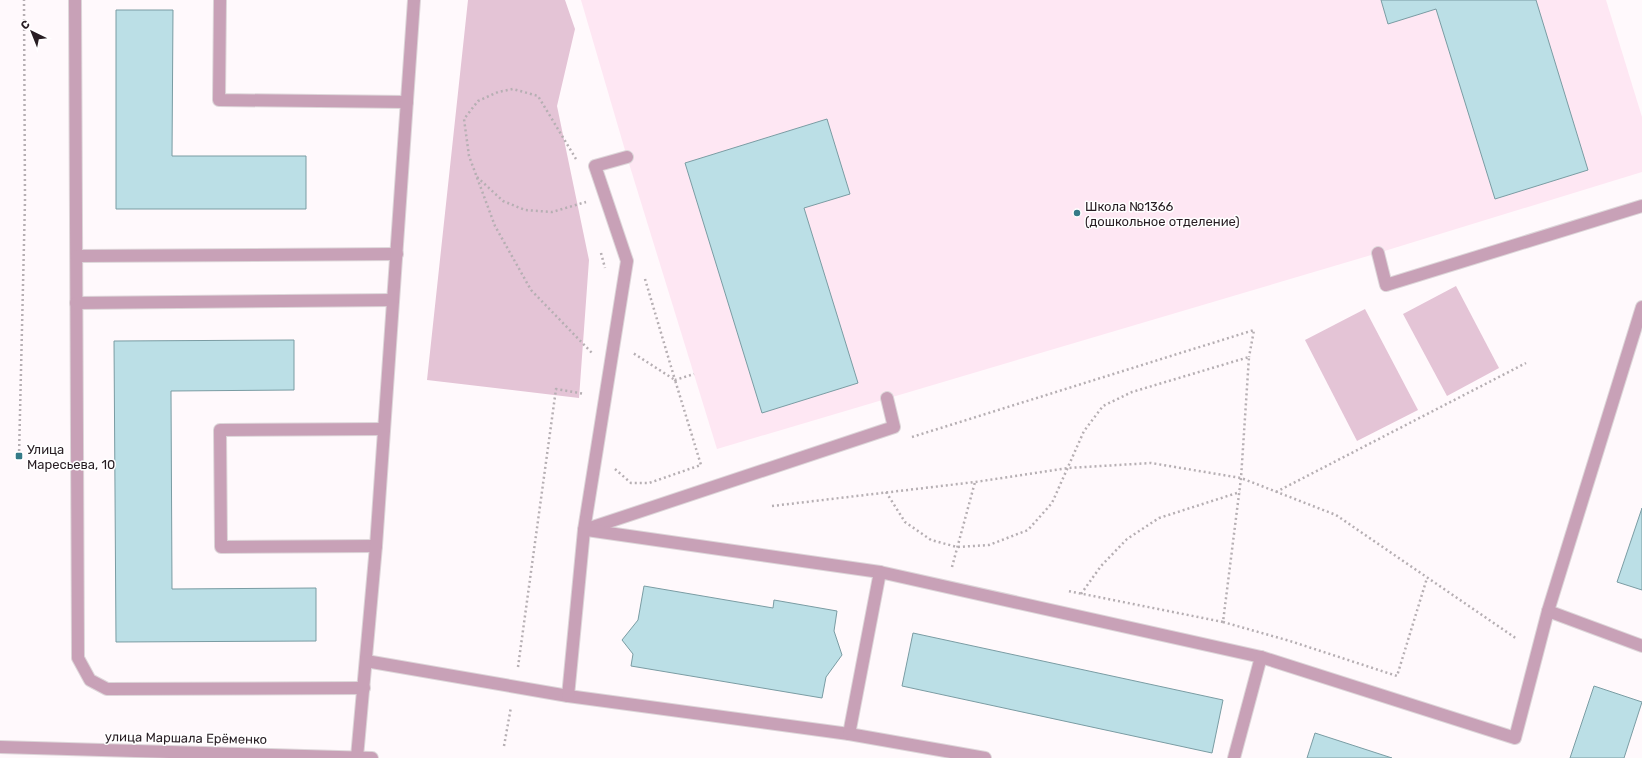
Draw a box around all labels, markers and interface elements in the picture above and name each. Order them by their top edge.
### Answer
north arrow [12,12,52,52]
text: С [18,17,33,32]
place label: Школа №1366 (дошкольное отделение) [1085,199,1240,229]
marker: Школа №1366 (дошкольное отделение) [1072,208,1082,218]
place label: Улица Маресьева, 10 [27,442,115,472]
marker: Улица Маресьева, 10 [14,451,24,461]
street label: улица Маршала Ерёменко [105,729,267,747]

